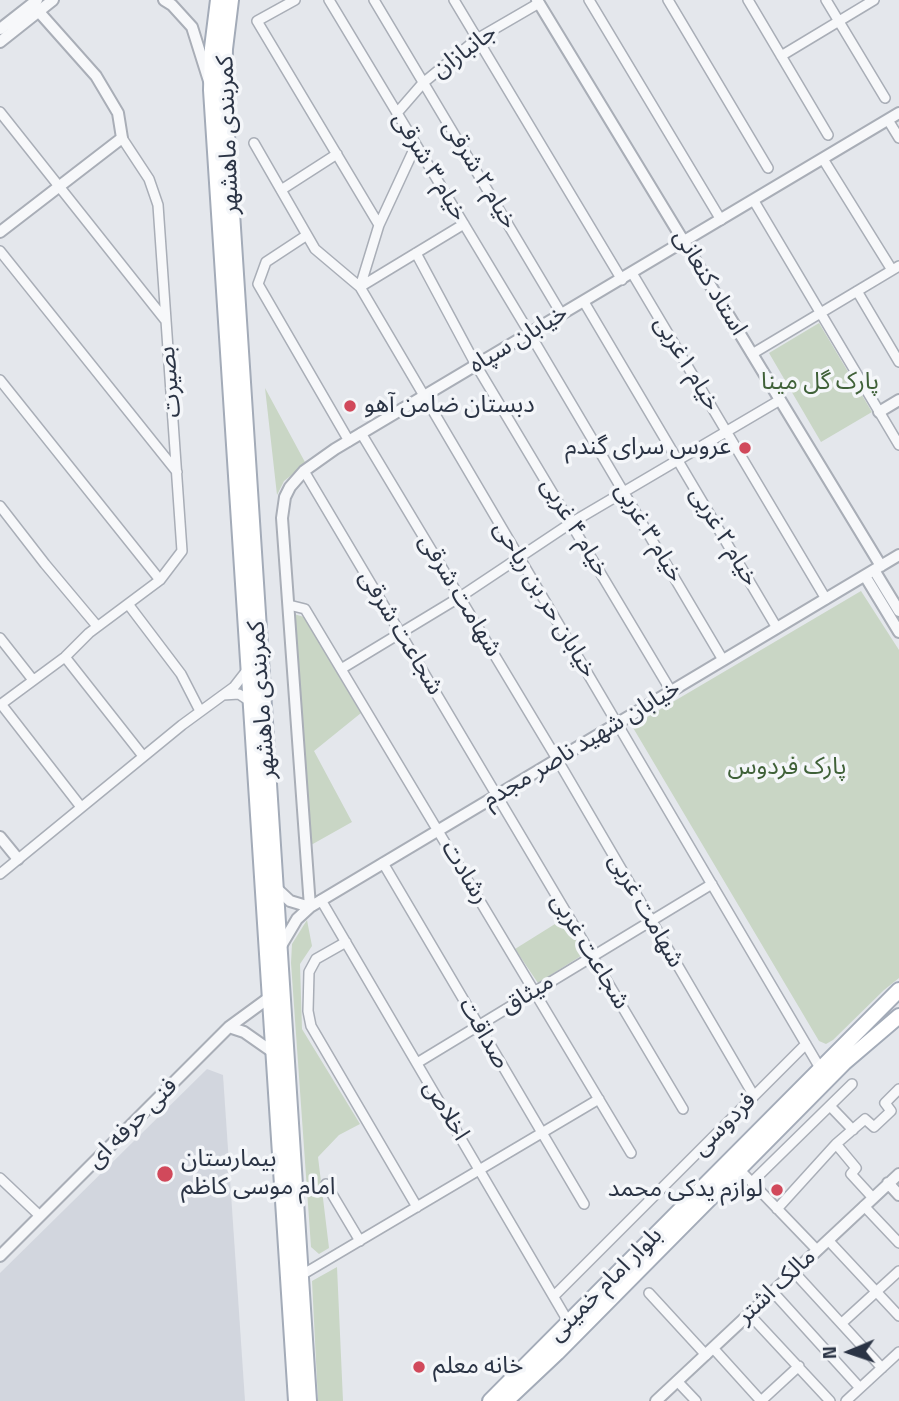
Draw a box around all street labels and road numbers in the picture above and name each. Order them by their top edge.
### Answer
street label: جانبازان [427,19,503,85]
street label: کمربندی ماهشهر [212,55,246,215]
street label: خیام ۳ شرقی [385,107,473,227]
street label: خیام ۲ شرقی [435,115,523,235]
street label: استاد کنعانی [666,225,752,341]
street label: خیابان سپاه [465,299,573,381]
street label: خیام ۱غربی [646,311,726,417]
street label: بصیرت [154,345,188,419]
street label: خیام ۴ غربی [533,473,615,583]
street label: خیام ۳ غربی [607,478,689,588]
street label: خیام ۲ غربی [682,482,764,592]
street label: خیابان حر بن ریاحی [486,517,602,683]
street label: شهامت شرقی [411,529,507,663]
street label: شجاعت شرقی [351,565,449,701]
street label: کمربندی ماهشهر [243,620,283,780]
street label: خیابان شهید ناصر مجدم [478,675,686,815]
street label: رشادت [434,836,494,910]
street label: شهامت غربی [601,849,689,973]
street label: شجاعت غربی [543,889,635,1015]
street label: میثاق [497,968,559,1022]
street label: صداقت [451,993,515,1075]
street label: فنی حرفه ای [82,1073,184,1175]
street label: اخلاص [416,1075,474,1147]
street label: فردوسی [687,1087,763,1163]
street label: بلوار امام خمینی [543,1222,669,1348]
street label: مالک اشتر [732,1243,822,1331]

